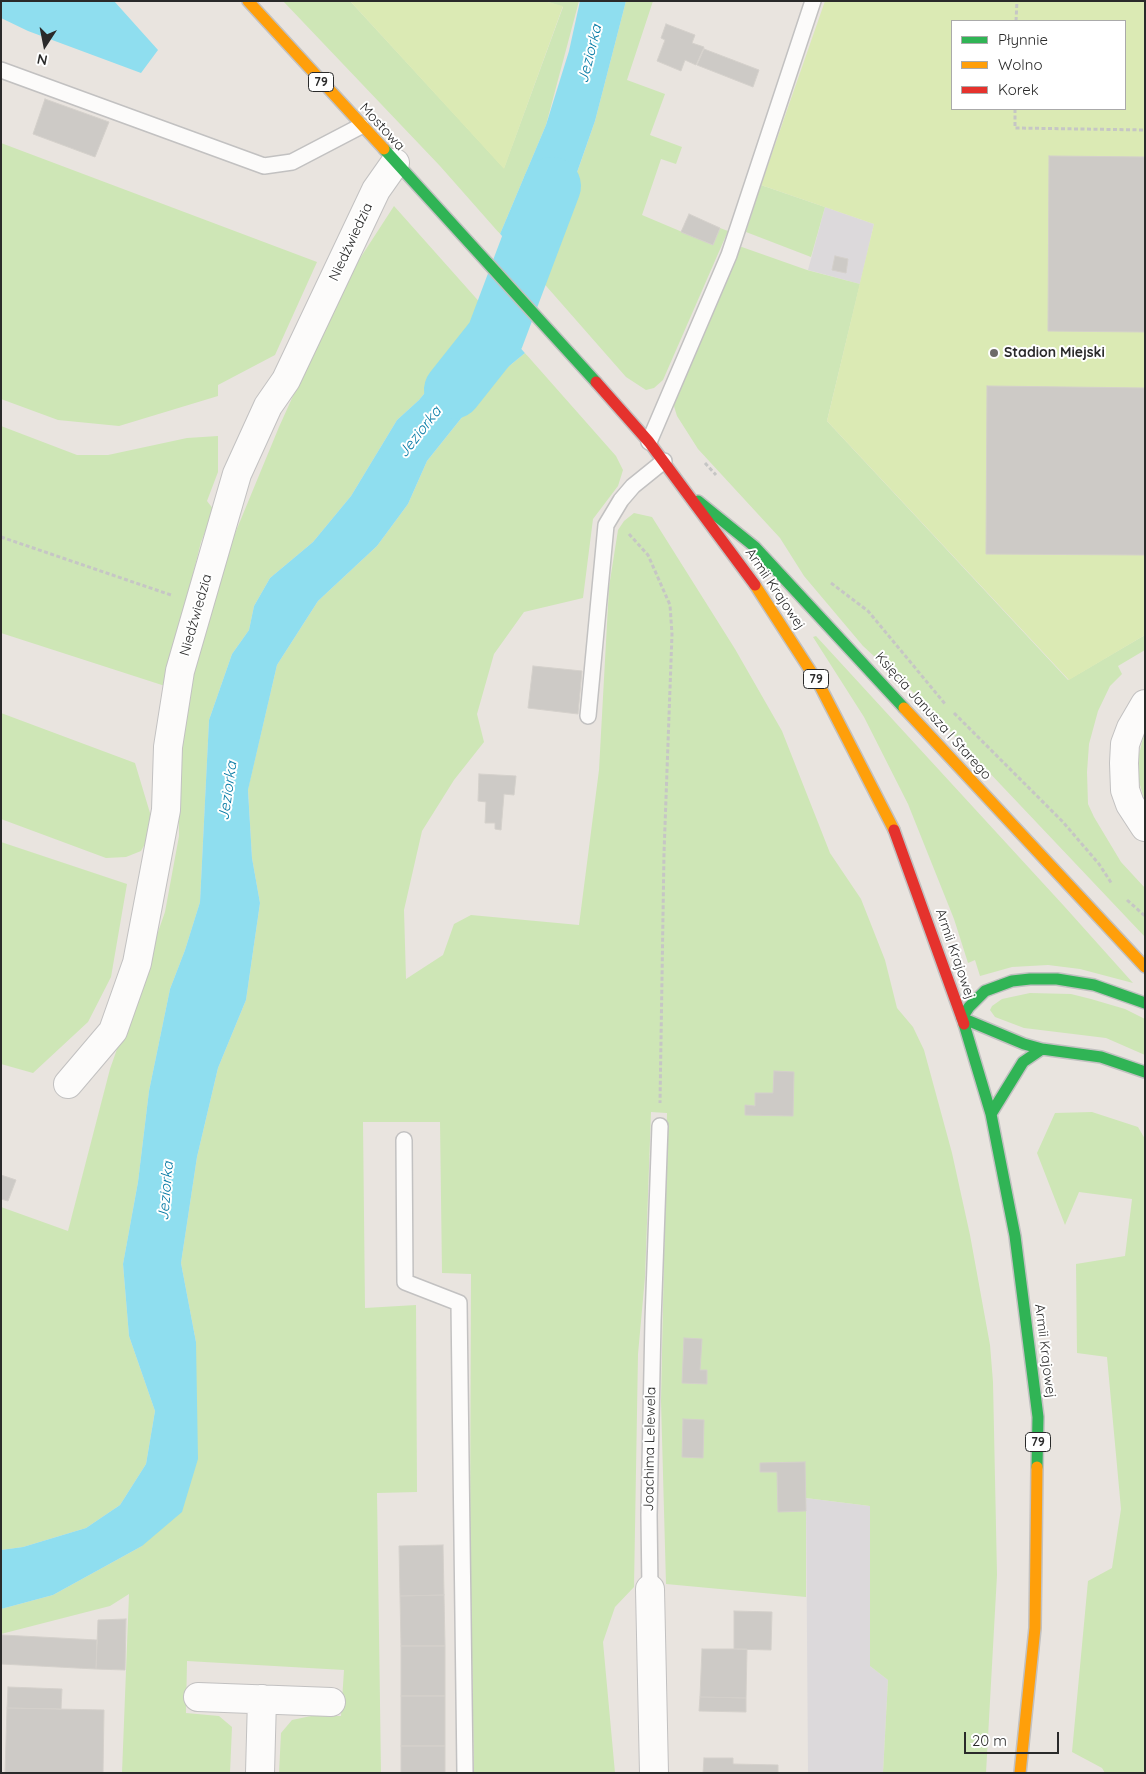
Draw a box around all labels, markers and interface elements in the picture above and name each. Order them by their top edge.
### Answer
north arrow [20,20,70,70]
legend [951,20,1126,110]
water label: Jeziorka [574,23,606,85]
text: Płynnie [998,30,1048,49]
text: N [35,50,49,70]
text: Wolno [998,55,1043,74]
road number: 79 [308,72,334,91]
text: Korek [998,80,1039,99]
street label: Mostowa [356,100,408,154]
street label: Niedźwiedzia [326,200,376,284]
place label: Stadion Miejski [1004,345,1105,361]
marker: Stadion Miejski [988,347,1000,359]
water label: Jeziorka [395,403,445,461]
street label: Armii Krajowej [742,545,808,633]
street label: Niedźwiedzia [176,572,216,658]
street label: Księcia Janusza I Starego [871,649,995,783]
road number: 79 [804,670,828,689]
water label: Jeziorka [215,760,241,822]
street label: Armii Krajowej [932,907,978,1001]
water label: Jeziorka [154,1161,178,1221]
street label: Armii Krajowej [1031,1303,1059,1399]
street label: Joachima Lelewela [641,1387,659,1511]
road number: 79 [1026,1432,1050,1451]
scale bar [966,1722,1061,1754]
text: 20 m [972,1731,1007,1750]

